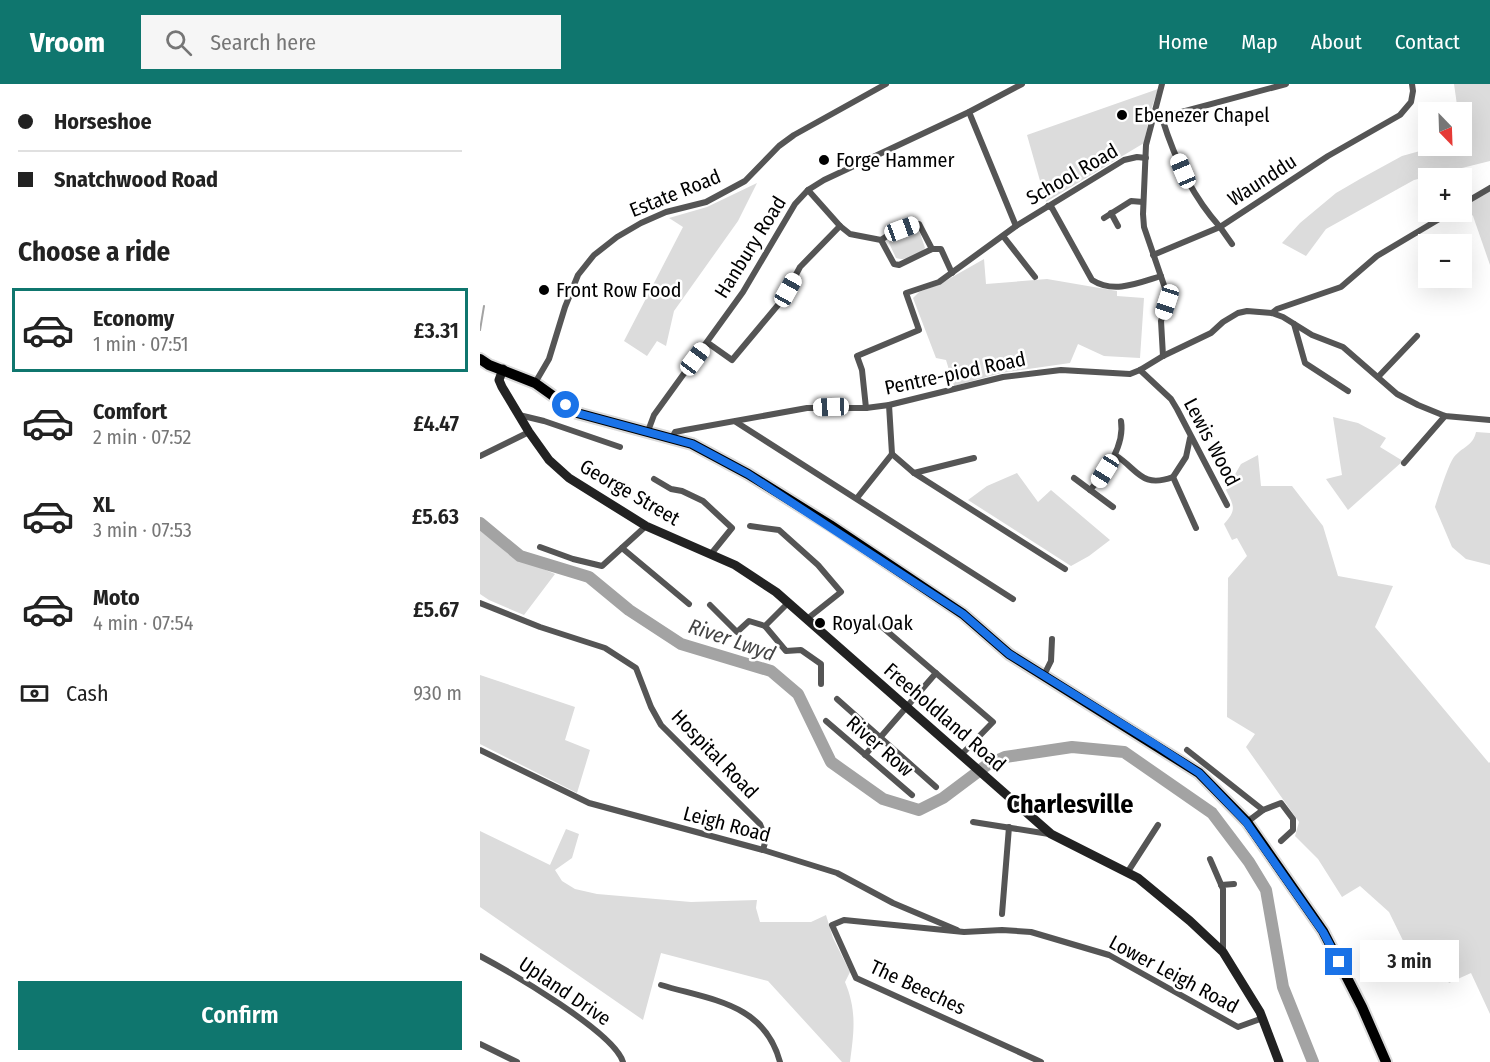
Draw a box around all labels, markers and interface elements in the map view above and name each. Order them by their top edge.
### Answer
search box [141,15,561,69]
text: Vroom [30,26,105,59]
icon: search [162,26,195,59]
text: Search here [210,29,316,56]
text: Home [1158,29,1208,55]
text: Map [1241,29,1278,55]
text: About [1311,29,1362,55]
text: Contact [1395,29,1460,55]
north arrow [1418,102,1472,156]
map controls [1418,102,1472,288]
place label: Ebenezer Chapel [1134,103,1270,127]
text: Horseshoe [54,108,152,135]
marker: Ebenezer Chapel [1115,108,1129,122]
street label: School Road [1022,138,1122,210]
place label: Forge Hammer [836,148,954,172]
street label: Waunddu [1223,149,1301,211]
car [1168,151,1198,191]
marker: Forge Hammer [817,153,831,167]
street label: Estate Road [626,164,724,222]
text: Snatchwood Road [54,166,218,193]
button: + [1418,168,1472,222]
street label: Hanbury Road [709,192,791,302]
car [882,214,922,244]
button: − [1418,234,1472,288]
text: Choose a ride [18,236,170,268]
car [771,270,805,310]
place label: Front Row Food [556,278,682,302]
car [1153,282,1181,322]
marker: Front Row Food [537,283,551,297]
icon: car [21,303,75,357]
text: Economy [93,305,174,332]
text: £3.31 [414,317,459,344]
text: 1 min · 07:51 [93,332,189,356]
car [677,339,713,379]
street label: Pentre-piod Road [882,346,1028,400]
route start [552,391,579,418]
street label: Lewis Wood [1179,394,1245,490]
icon: car [21,396,75,450]
car [813,397,849,417]
text: Comfort [93,398,167,425]
text: £4.47 [413,410,459,437]
text: 2 min · 07:52 [93,425,191,449]
car [1088,451,1122,491]
street label: George Street [576,454,685,530]
icon: car [21,489,75,543]
text: XL [93,491,115,518]
text: £5.63 [412,503,459,530]
text: 3 min · 07:53 [93,518,192,542]
icon: car [21,582,75,636]
text: Moto [93,584,140,611]
text: £5.67 [413,596,459,623]
text: 4 min · 07:54 [93,611,193,635]
place label: Royal Oak [832,611,913,635]
water label: River Lwyd [685,613,779,667]
marker: Royal Oak [813,616,827,630]
street label: Freeholdland Road [879,658,1011,776]
icon: cash [18,677,51,710]
text: Cash [66,680,109,707]
text: 930 m [413,681,462,705]
street label: Hospital Road [667,705,763,803]
street label: River Row [842,711,918,781]
district label: Charlesville [1007,789,1133,820]
street label: Leigh Road [681,801,773,847]
street label: Lower Leigh Road [1105,930,1243,1018]
callout: 3 min [1360,941,1459,983]
route end [1325,948,1352,975]
text: 3 min [1387,949,1432,973]
street label: Upland Drive [514,952,616,1030]
street label: The Beeches [866,954,970,1020]
button: Confirm [18,981,462,1050]

